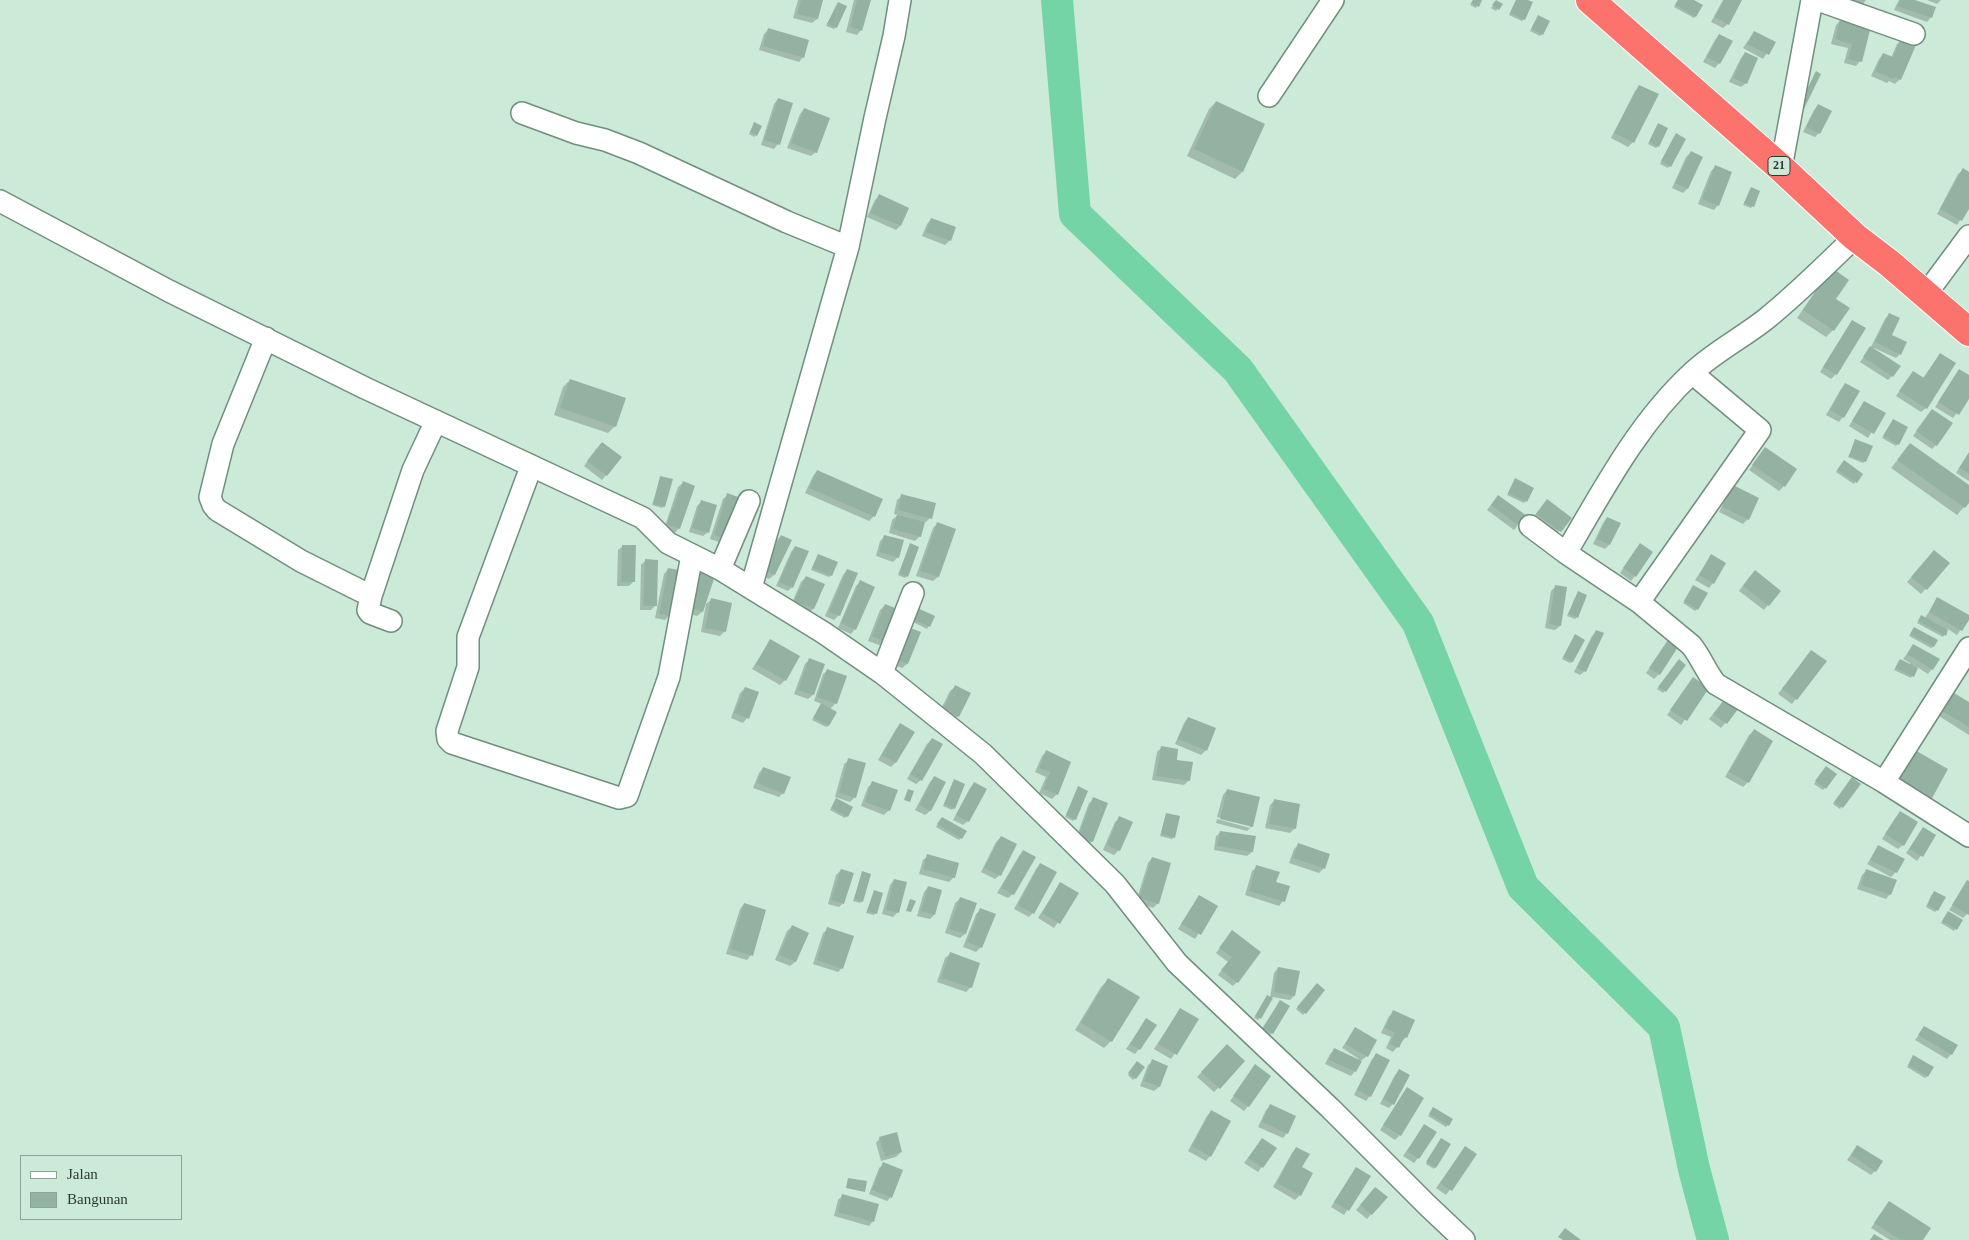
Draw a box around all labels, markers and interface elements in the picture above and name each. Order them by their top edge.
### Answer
road number: 21 [1768,157,1790,176]
legend [20,1155,182,1220]
text: Jalan [67,1166,98,1182]
text: Bangunan [67,1191,128,1207]

